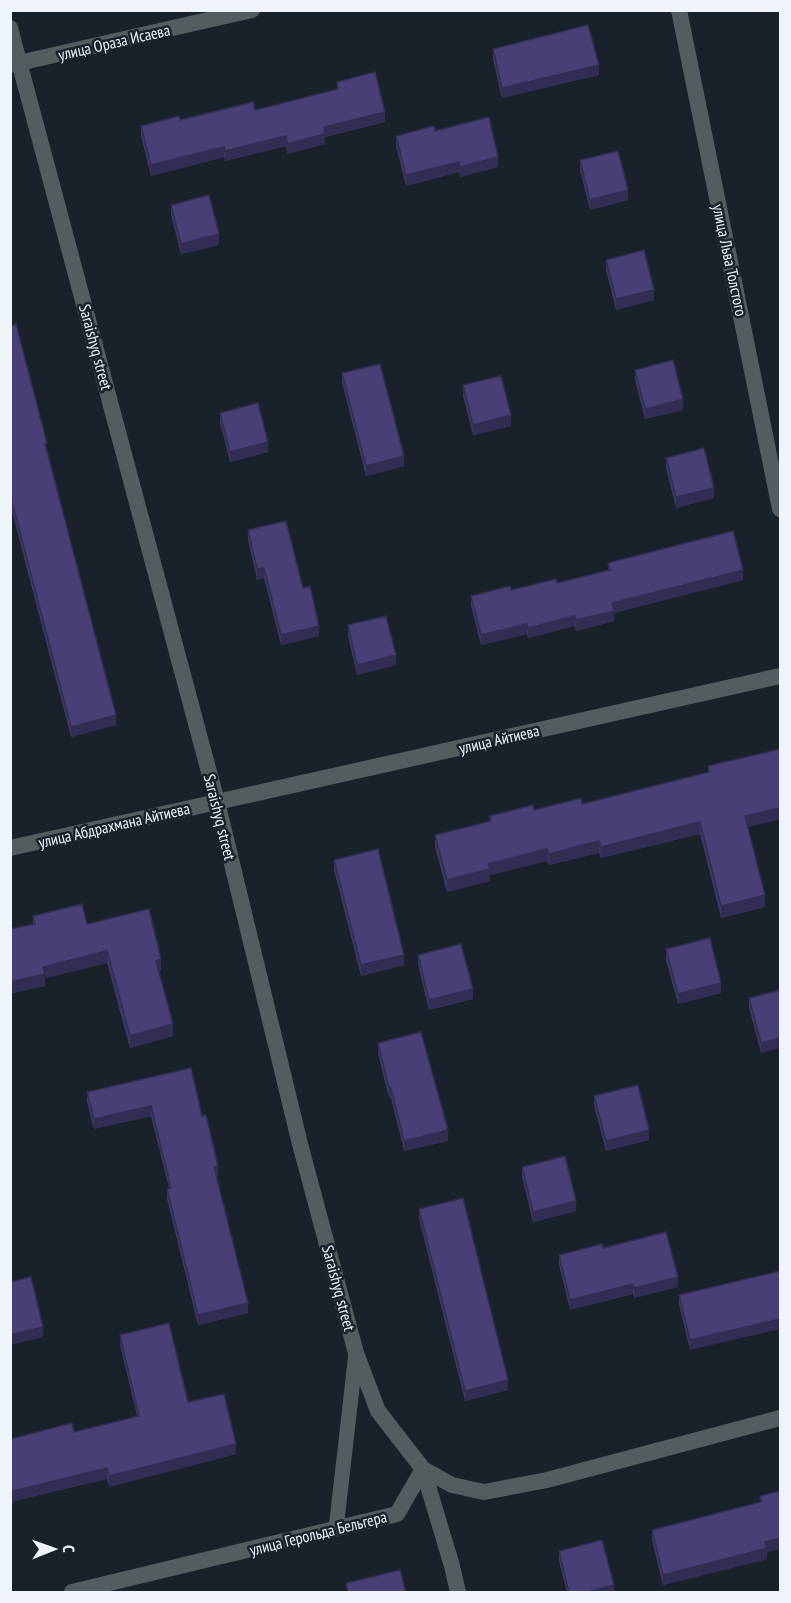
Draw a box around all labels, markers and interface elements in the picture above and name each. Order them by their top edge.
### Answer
street label: улица Ораза Исаева [56,19,172,65]
street label: улица Льва Толстого [708,202,752,318]
street label: Saraishyq street [75,302,117,393]
street label: улица Айтиева [457,720,541,758]
street label: Saraishyq street [200,772,240,863]
street label: улица Абдрахмана Айтиева [36,798,192,852]
street label: Saraishyq street [318,1243,360,1334]
street label: улица Герольда Бельгера [247,1506,389,1560]
north arrow [24,1519,84,1579]
text: С [59,1545,79,1553]

